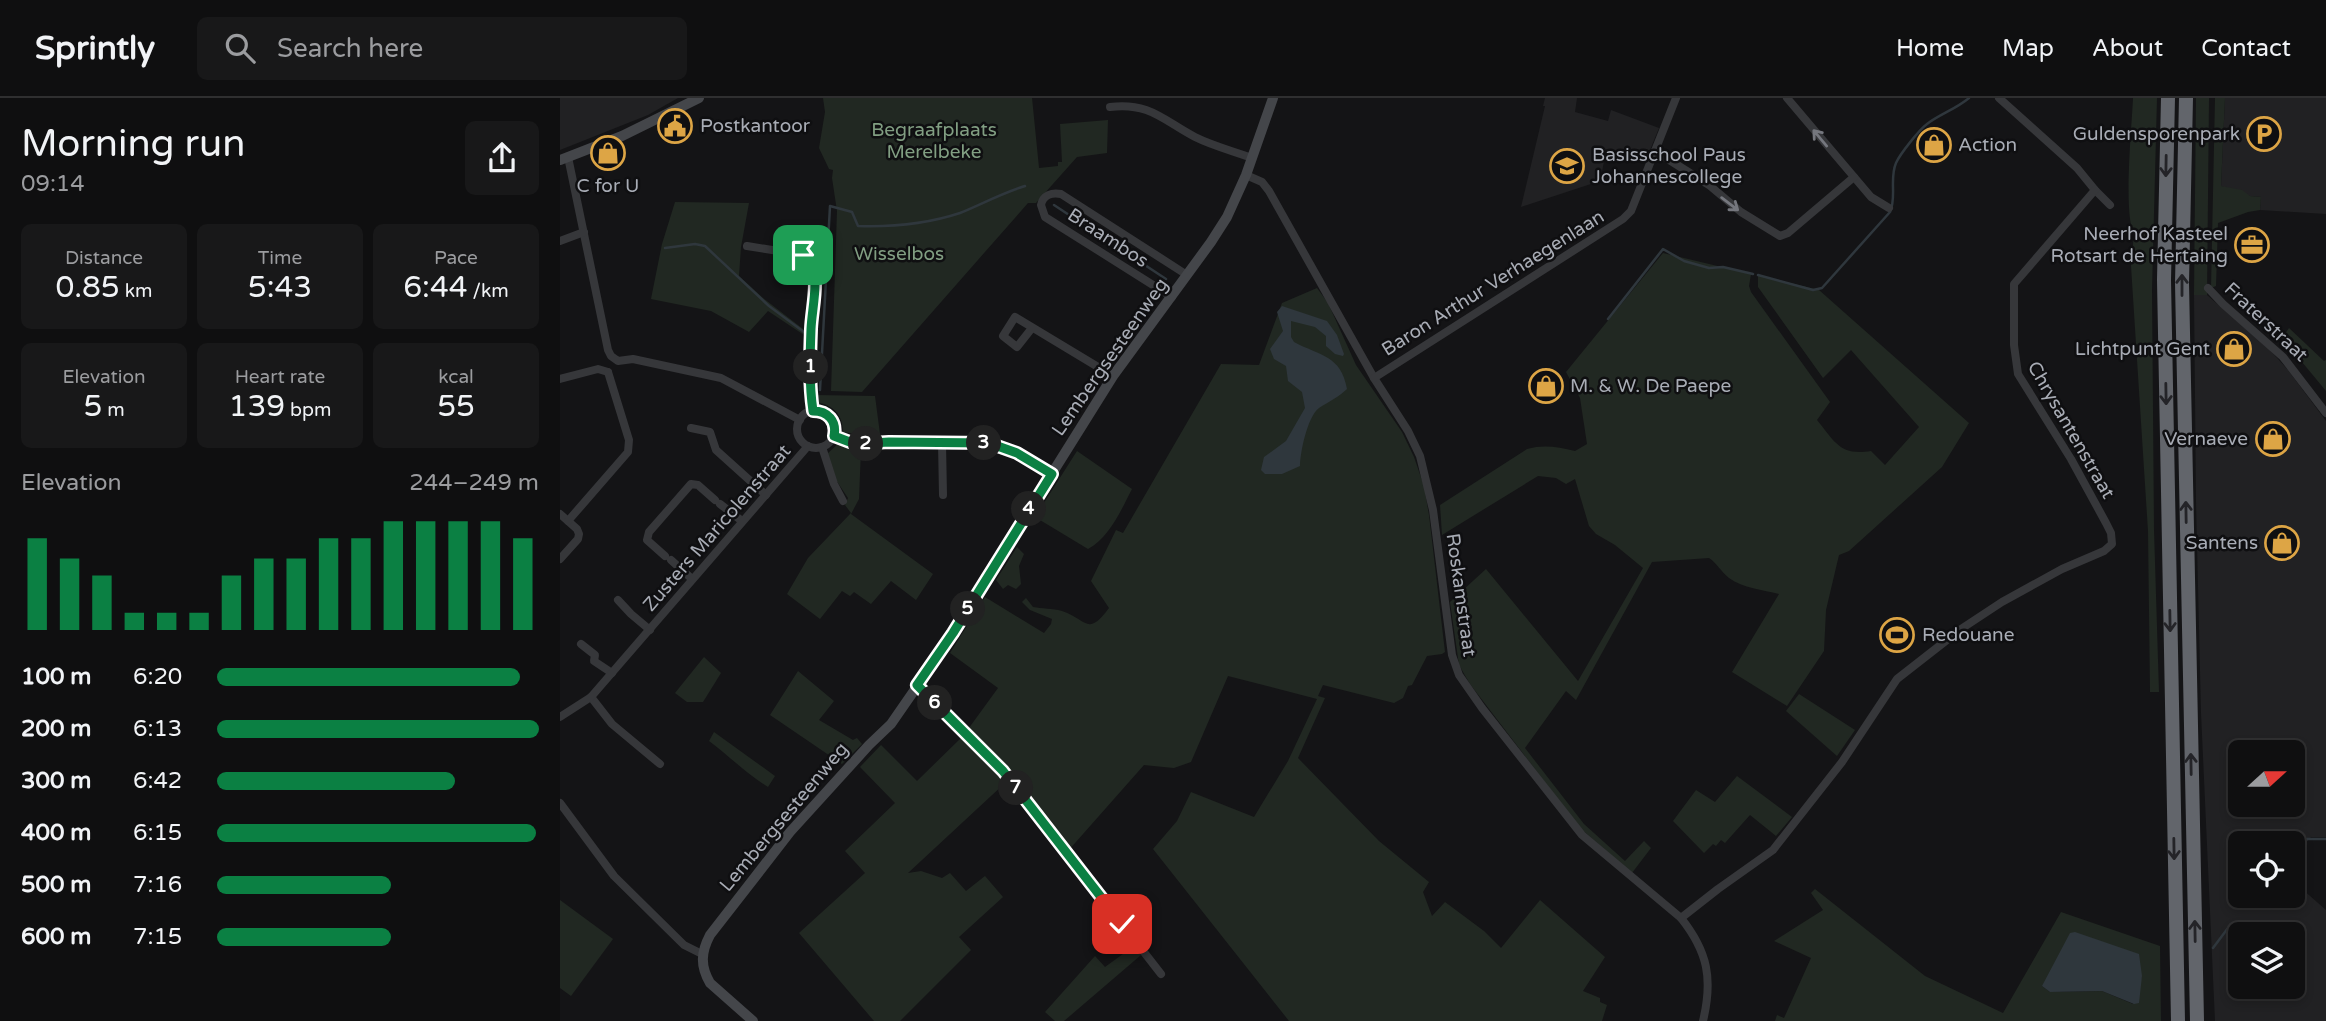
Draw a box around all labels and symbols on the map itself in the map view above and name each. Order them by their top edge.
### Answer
public building icon: Postkantoor [656,107,694,145]
place label: Postkantoor [700,115,811,137]
parking icon: Guldensporenpark [2245,115,2283,153]
park label: Begraafplaats Merelbeke [871,119,997,163]
place label: Guldensporenpark [2073,123,2240,145]
shop icon: Action [1915,126,1953,164]
one-way arrow [1812,129,1828,147]
shop icon: C for U [589,134,627,172]
place label: Action [1958,134,2017,156]
place label: Basisschool Paus Johannescollege [1592,144,1746,188]
school or university icon: Basisschool Paus Johannescollege [1548,147,1586,185]
one-way arrow [2160,154,2173,177]
place label: C for U [576,175,640,197]
one-way arrow [1721,197,1739,212]
street label: Braambos [1064,204,1152,272]
street label: Baron Arthur Verhaegenlaan [1378,205,1608,361]
place label: Neerhof Kasteel Rotsart de Hertaing [2050,223,2228,267]
pin [773,225,833,285]
office icon: Neerhof Kasteel Rotsart de Hertaing [2233,226,2271,264]
park label: Wisselbos [854,243,944,265]
one-way arrow [2175,273,2189,296]
street label: Lembergsesteenweg [1047,274,1173,440]
street label: Fraterstraat [2220,278,2312,366]
shop icon: Lichtpunt Gent [2215,330,2253,368]
place label: Lichtpunt Gent [2075,338,2210,360]
pin: 1 [793,350,828,384]
street label: Chrysantenstraat [2023,357,2119,503]
shop icon: M. & W. De Paepe [1527,367,1565,405]
place label: M. & W. De Paepe [1570,375,1731,397]
one-way arrow [2159,382,2172,405]
shop icon: Vernaeve [2254,420,2292,458]
pin: 2 [848,426,884,462]
pin: 3 [966,426,1002,460]
place label: Vernaeve [2164,428,2248,450]
street label: Zusters Maricolenstraat [639,440,795,616]
pin: 4 [1012,492,1046,526]
one-way arrow [2180,501,2193,524]
shop icon: Santens [2263,524,2301,562]
street label: Roskamstraat [1441,532,1481,658]
place label: Santens [2186,532,2258,554]
pin: 5 [950,592,986,626]
one-way arrow [2163,609,2176,632]
sports icon: Redouane [1878,616,1916,654]
place label: Redouane [1922,624,2014,646]
pin: 6 [918,686,952,720]
street label: Lembergsesteenweg [715,738,853,896]
north arrow [2228,740,2305,817]
one-way arrow [2184,753,2198,776]
pin: 7 [998,770,1034,806]
one-way arrow [2167,837,2180,860]
pin [1092,894,1152,954]
one-way arrow [2188,920,2202,943]

